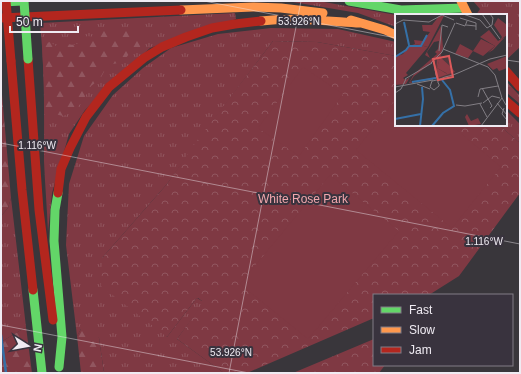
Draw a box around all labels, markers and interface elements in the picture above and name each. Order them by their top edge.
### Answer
scale bar [10,8,78,34]
inset map [395,14,507,126]
text: 50 m [16,15,43,29]
text: 53.926°N [278,16,320,27]
text: 1.116°W [18,140,56,151]
park label: White Rose Park [258,192,349,206]
text: 1.116°W [465,236,503,247]
legend [373,294,513,366]
text: Fast [409,303,433,317]
text: Slow [409,323,435,337]
north arrow [8,326,48,366]
text: N [31,343,44,353]
text: Jam [409,343,432,357]
text: 53.926°N [210,347,252,358]

